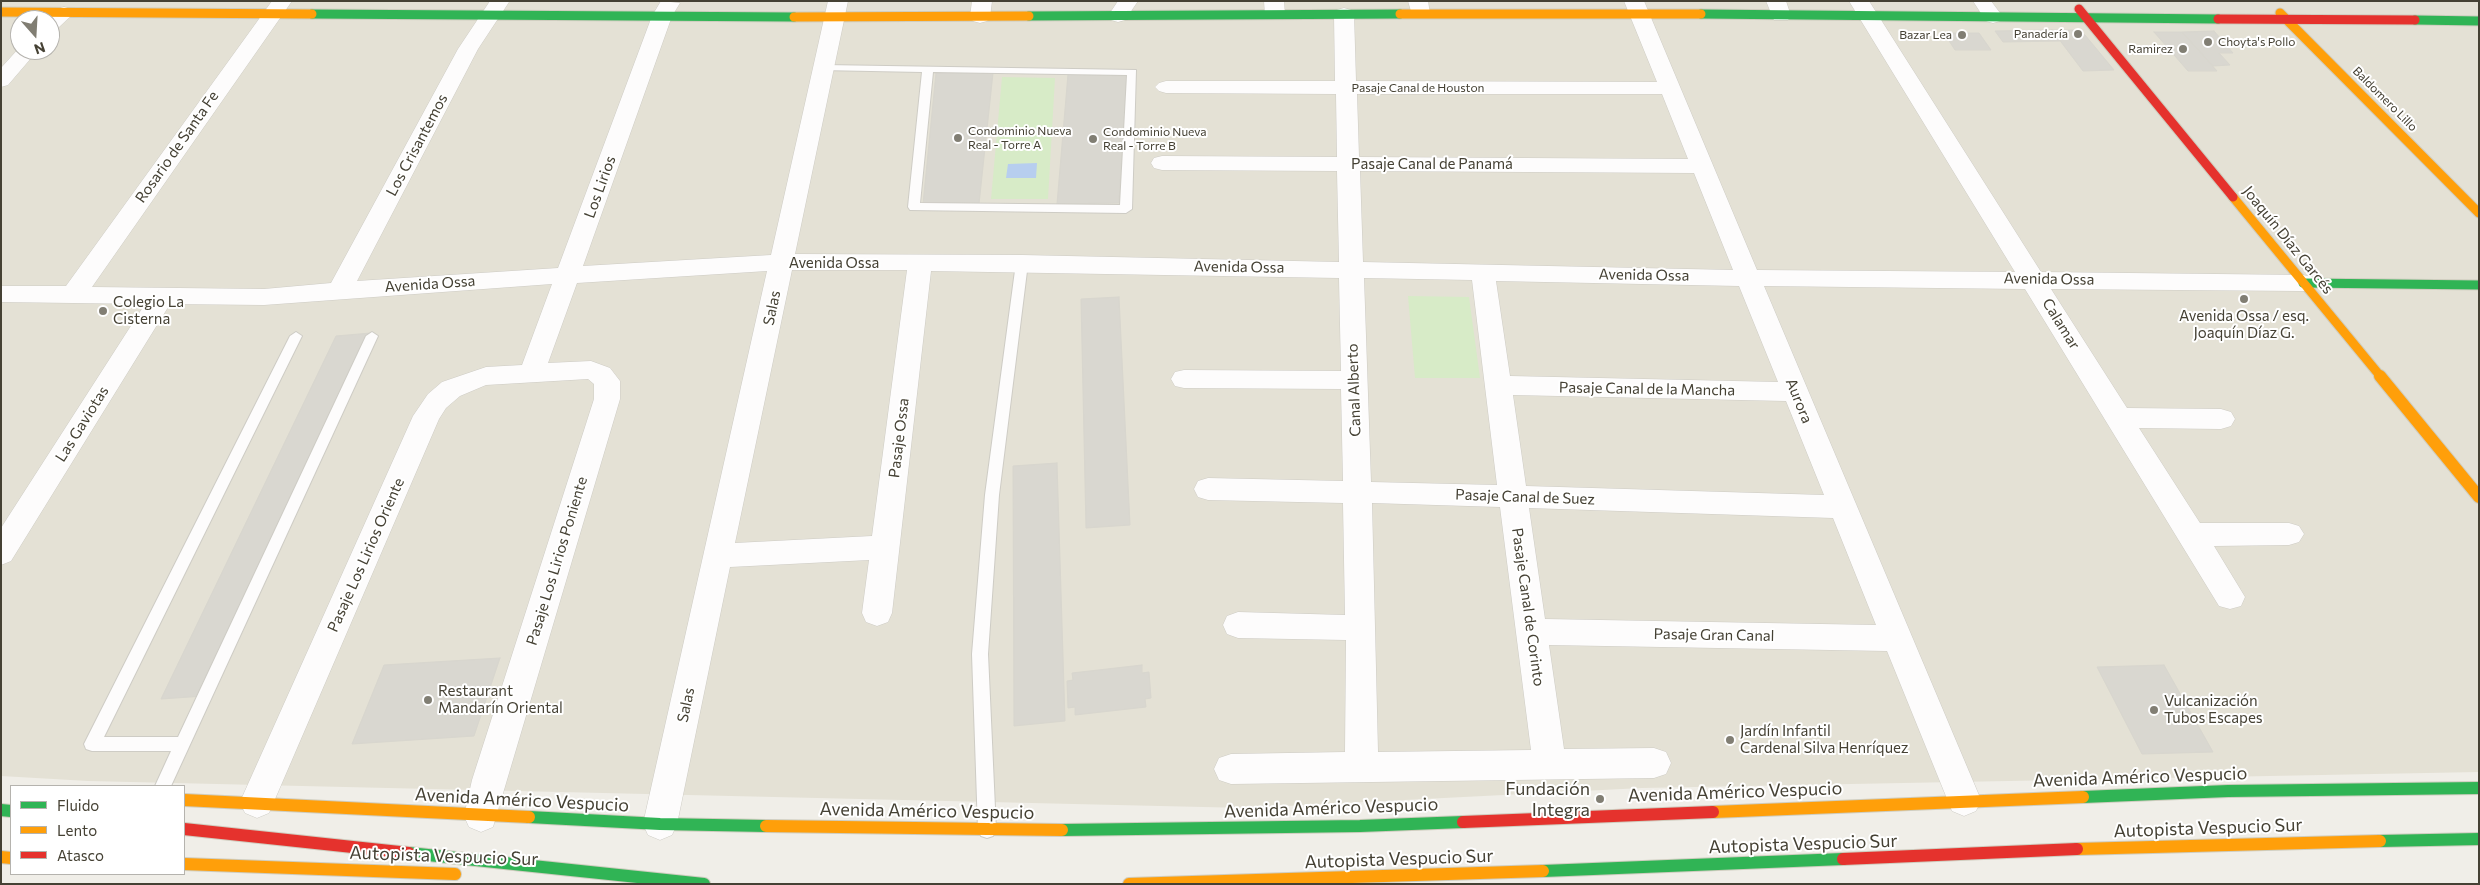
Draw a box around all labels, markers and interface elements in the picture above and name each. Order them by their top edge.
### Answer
north arrow [10,10,60,60]
place label: Panadería [2014,27,2068,41]
place label: Bazar Lea [1899,28,1952,42]
marker: Panadería [2072,28,2084,40]
marker: Bazar Lea [1956,29,1968,41]
place label: Choyta's Pollo [2218,35,2295,49]
marker: Choyta's Pollo [2202,36,2214,48]
text: N [32,39,47,58]
place label: Ramirez [2128,42,2173,56]
marker: Ramirez [2177,43,2189,55]
street label: Baldomero Lillo [2350,64,2420,134]
street label: Pasaje Canal de Houston [1352,81,1484,95]
street label: Rosario de Santa Fe [132,88,222,206]
street label: Los Crisantemos [382,91,452,199]
place label: Condominio Nueva Real - Torre A [968,124,1072,152]
place label: Condominio Nueva Real - Torre B [1103,125,1207,153]
marker: Condominio Nueva Real - Torre A [952,132,964,144]
marker: Condominio Nueva Real - Torre B [1087,133,1099,145]
street label: Los Lirios [580,153,620,221]
street label: Pasaje Canal de Panamá [1351,155,1513,173]
street label: Joaquín Díaz Garcés [2239,182,2337,298]
street label: Avenida Ossa [789,254,879,272]
street label: Avenida Ossa [1194,257,1284,277]
street label: Avenida Ossa [1599,265,1689,285]
street label: Avenida Ossa [2004,269,2094,289]
street label: Avenida Ossa [384,272,476,296]
street label: Salas [760,289,784,327]
place label: Colegio La Cisterna [113,293,184,328]
marker: Avenida Ossa / esq. Joaquín Díaz G. [2238,293,2250,305]
street label: Calamar [2038,295,2084,353]
marker: Colegio La Cisterna [97,305,109,317]
place label: Avenida Ossa / esq. Joaquín Díaz G. [2179,307,2309,342]
street label: Canal Alberto [1343,343,1365,437]
street label: Aurora [1782,376,1816,426]
street label: Pasaje Canal de la Mancha [1559,378,1735,400]
street label: Las Gaviotas [52,383,112,465]
street label: Pasaje Ossa [885,397,913,479]
street label: Pasaje Los Lirios Poniente [523,474,591,648]
street label: Pasaje Los Lirios Oriente [324,475,408,635]
street label: Pasaje Canal de Suez [1455,486,1595,508]
street label: Pasaje Canal de Corinto [1508,527,1548,687]
street label: Pasaje Gran Canal [1653,625,1775,645]
place label: Restaurant Mandarín Oriental [438,682,563,717]
street label: Salas [674,686,698,724]
place label: Vulcanización Tubos Escapes [2164,692,2263,727]
marker: Restaurant Mandarín Oriental [422,694,434,706]
marker: Vulcanización Tubos Escapes [2148,704,2160,716]
place label: Jardín Infantil Cardenal Silva Henríquez [1740,722,1908,757]
marker: Jardín Infantil Cardenal Silva Henríquez [1724,734,1736,746]
street label: Avenida Américo Vespucio [2032,762,2248,792]
street label: Avenida Américo Vespucio [1627,777,1843,807]
place label: Fundación Integra [1505,778,1590,821]
street label: Avenida Américo Vespucio [414,784,630,816]
legend [10,785,185,875]
street label: Avenida Américo Vespucio [1223,793,1439,823]
marker: Fundación Integra [1594,793,1606,805]
text: Fluido [57,796,99,814]
street label: Avenida Américo Vespucio [820,798,1034,824]
street label: Autopista Vespucio Sur [2113,814,2303,842]
text: Lento [57,821,97,839]
street label: Autopista Vespucio Sur [1708,830,1898,858]
street label: Autopista Vespucio Sur [349,842,539,870]
street label: Autopista Vespucio Sur [1304,845,1494,873]
text: Atasco [57,846,104,864]

